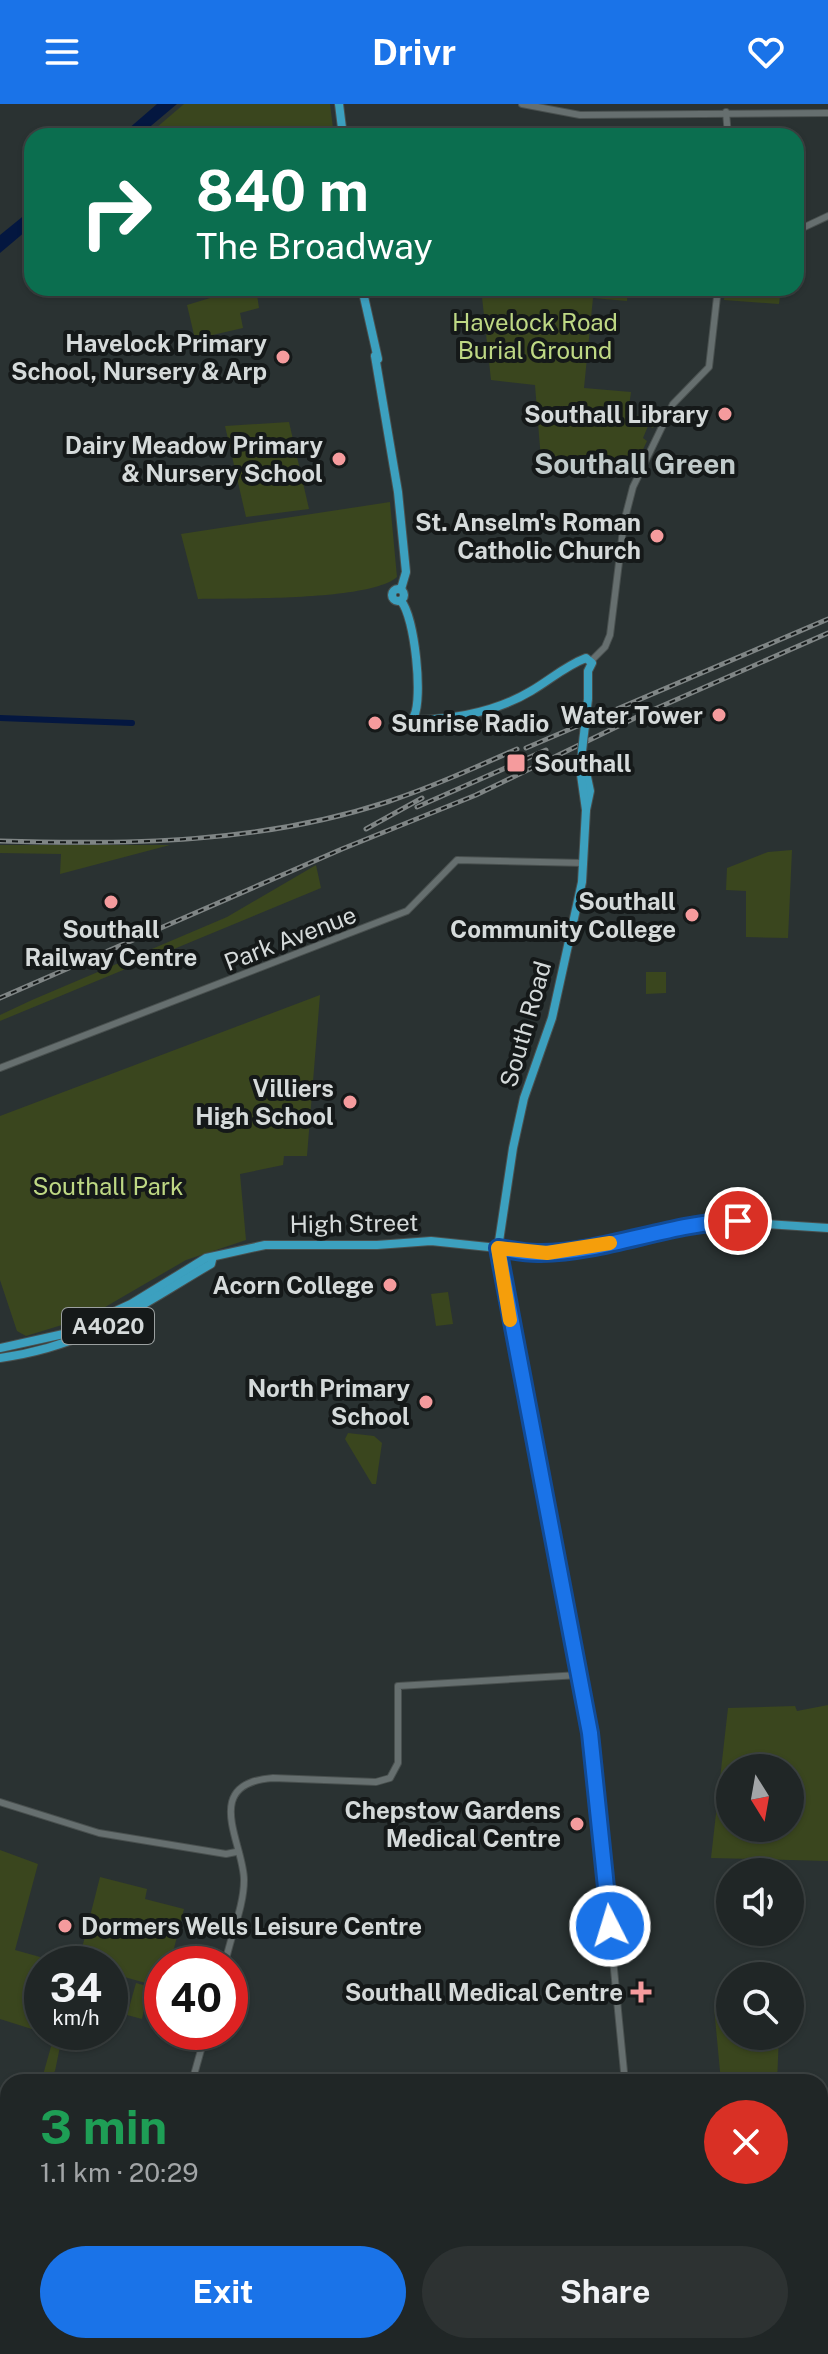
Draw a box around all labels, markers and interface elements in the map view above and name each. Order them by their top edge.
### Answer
icon: menu [40,30,84,74]
icon: heart [744,30,788,74]
text: Drivr [372,31,456,73]
text: 840 m [196,158,369,224]
icon: right [64,160,168,264]
text: The Broadway [196,225,433,267]
park label: Havelock Road Burial Ground [452,308,618,364]
place label: Havelock Primary School, Nursery & Arp [11,329,267,385]
marker: Havelock Primary School, Nursery & Arp [274,348,292,366]
place label: Southall Library [524,400,709,428]
marker: Southall Library [716,405,734,423]
place label: Dairy Meadow Primary & Nursery School [65,431,323,487]
district label: Southall Green [534,447,736,480]
marker: Dairy Meadow Primary & Nursery School [330,450,348,468]
place label: St. Anselm's Roman Catholic Church [415,508,641,564]
marker: St. Anselm's Roman Catholic Church [648,527,666,545]
place label: Water Tower [560,701,703,729]
marker: Water Tower [710,706,728,724]
place label: Sunrise Radio [391,709,549,737]
marker: Sunrise Radio [366,714,384,732]
place label: Southall [534,749,632,777]
marker: Southall [505,752,527,774]
place label: Southall Community College [450,887,676,943]
marker: Southall Railway Centre [102,893,120,911]
street label: Park Avenue [220,900,360,976]
marker: Southall Community College [683,906,701,924]
place label: Southall Railway Centre [25,915,197,971]
street label: South Road [494,958,556,1090]
place label: Villiers High School [195,1074,334,1130]
marker: Villiers High School [341,1093,359,1111]
park label: Southall Park [32,1172,184,1200]
pin [704,1187,772,1255]
icon: arrive [716,1199,760,1243]
street label: High Street [289,1208,419,1238]
place label: Acorn College [212,1271,374,1299]
marker: Acorn College [381,1276,399,1294]
road number: A4020 [62,1308,154,1344]
place label: North Primary School [248,1374,410,1430]
marker: North Primary School [417,1393,435,1411]
north arrow [716,1754,804,1842]
map controls [716,1754,804,2050]
place label: Chepstow Gardens Medical Centre [344,1796,561,1852]
marker: Chepstow Gardens Medical Centre [568,1815,586,1833]
button: sound [716,1858,804,1946]
position arrow [568,1884,652,1968]
place label: Dormers Wells Leisure Centre [81,1912,422,1940]
marker: Dormers Wells Leisure Centre [56,1917,74,1935]
speed limit sign: 40 [144,1946,248,2050]
button: search [716,1962,804,2050]
text: 34 [50,1964,102,2011]
place label: Southall Medical Centre [345,1978,623,2006]
marker: Southall Medical Centre [630,1981,652,2003]
text: km/h [52,2006,100,2030]
text: 3 min [40,2098,167,2155]
button: close [704,2100,788,2184]
text: 1.1 km · 20:29 [40,2157,198,2188]
button: Exit [40,2246,406,2338]
button: Share [422,2246,788,2338]

